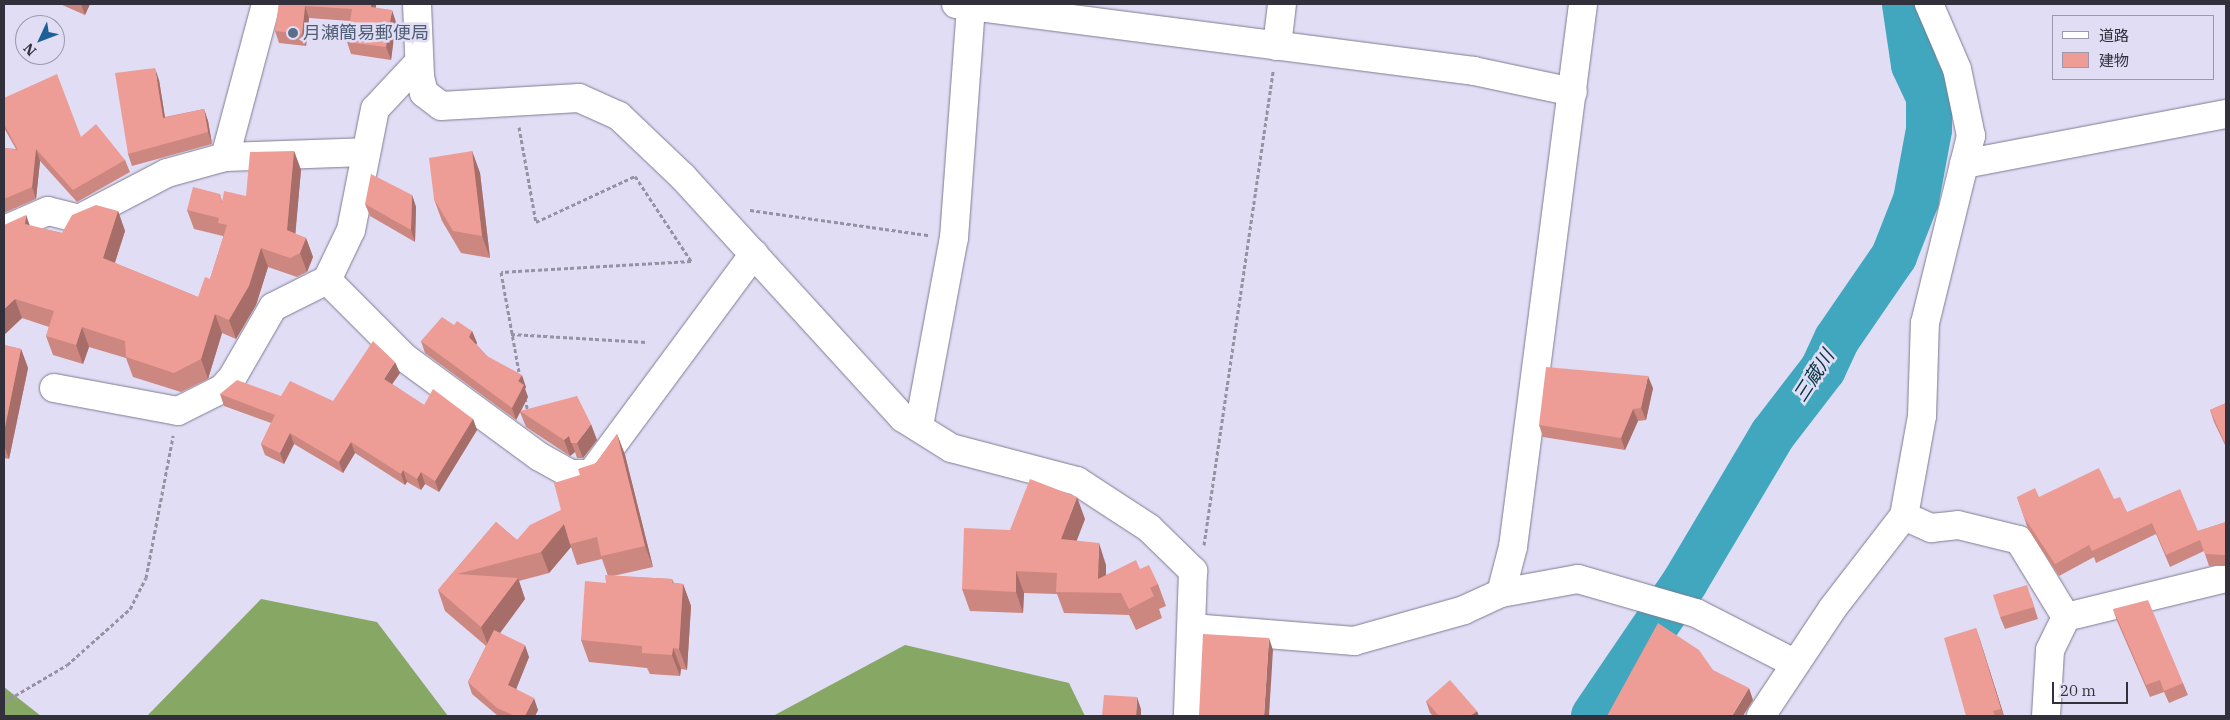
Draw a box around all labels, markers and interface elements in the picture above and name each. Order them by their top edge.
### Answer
north arrow [15,15,65,65]
legend [2052,15,2215,80]
place label: 月瀬簡易郵便局 [303,22,429,44]
text: 道路 [2099,26,2129,45]
marker: 月瀬簡易郵便局 [287,27,299,39]
text: N [19,39,40,60]
text: 建物 [2099,51,2129,70]
water label: 三蔵川 [1789,346,1839,406]
scale bar [2055,672,2131,704]
text: 20 m [2060,681,2096,700]

